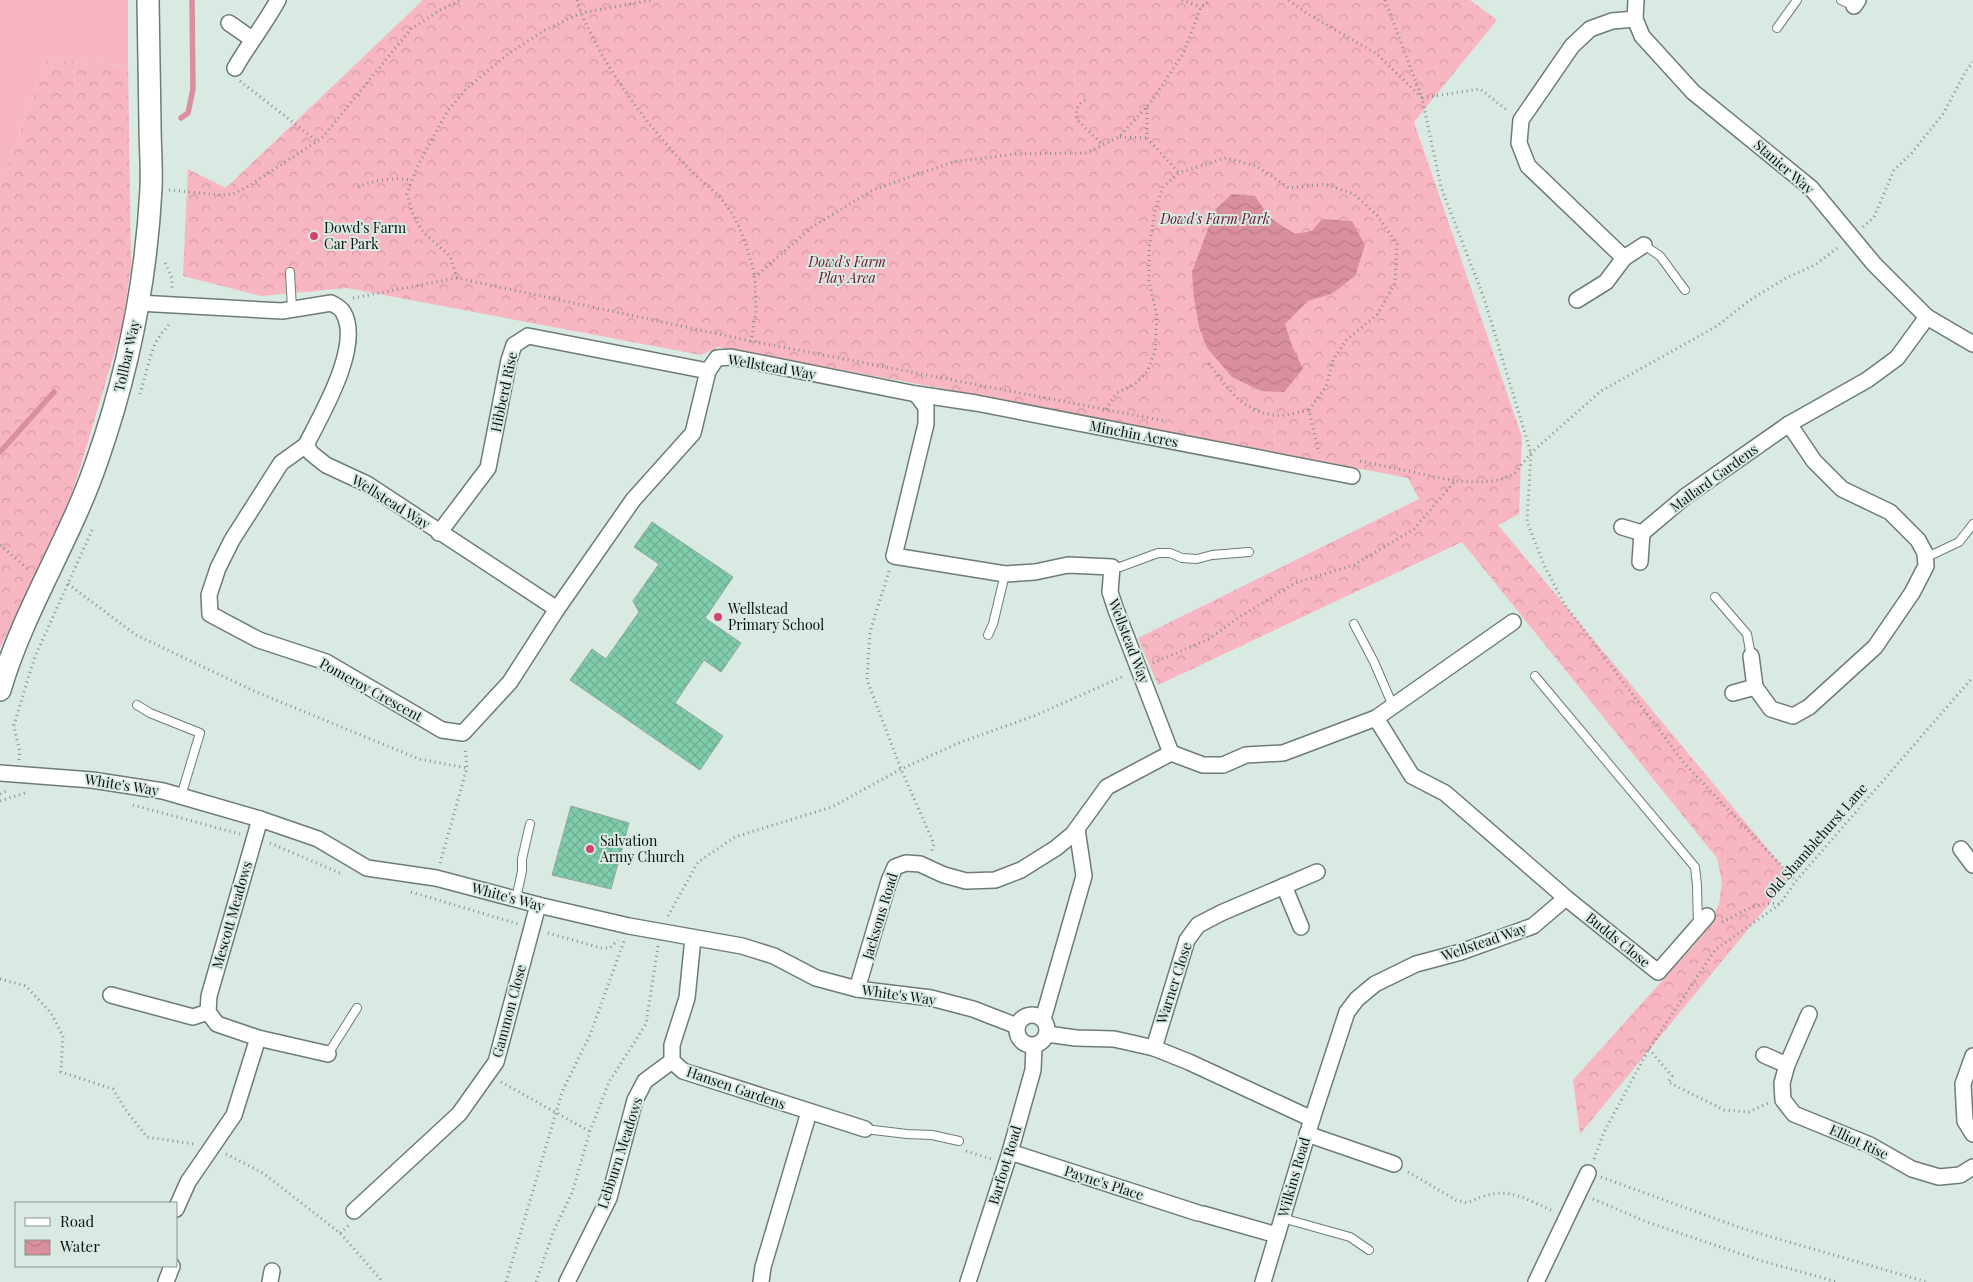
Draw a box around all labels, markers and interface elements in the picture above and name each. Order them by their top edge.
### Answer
street label: Stanier Way [1750,135,1818,198]
park label: Dowd's Farm Park [1159,209,1270,228]
place label: Dowd's Farm Car Park [324,218,407,253]
marker: Dowd's Farm Car Park [308,230,320,242]
park label: Dowd's Farm Play Area [807,252,886,287]
street label: Tollbar Way [109,318,144,394]
street label: Wellstead Way [726,349,818,384]
street label: Hibberd Rise [486,350,521,434]
street label: Minchin Acres [1088,416,1180,451]
street label: Mallard Gardens [1666,439,1761,516]
street label: Wellstead Way [348,469,434,533]
street label: Wellstead Way [1104,595,1154,686]
place label: Wellstead Primary School [727,599,824,634]
marker: Wellstead Primary School [712,611,724,623]
street label: Pomeroy Crescent [316,653,427,726]
street label: White's Way [83,769,160,800]
street label: Old Shamblehurst Lane [1760,779,1871,902]
place label: Salvation Army Church [599,831,685,866]
marker: Salvation Army Church [584,843,596,855]
street label: Mescott Meadows [207,859,256,971]
street label: Jacksons Road [857,870,902,962]
street label: White's Way [469,877,547,915]
street label: Budds Close [1582,908,1654,971]
street label: Wellstead Way [1438,918,1529,965]
street label: Warner Close [1151,940,1196,1027]
street label: Gammon Close [487,962,530,1060]
street label: White's Way [860,980,937,1009]
street label: Hansen Gardens [684,1062,788,1113]
street label: Lebburn Meadows [593,1095,646,1211]
street label: Elliot Rise [1827,1120,1892,1163]
street label: Barfoot Road [983,1123,1026,1207]
street label: Wilkins Road [1273,1135,1314,1220]
street label: Payne's Place [1062,1161,1146,1204]
legend [15,1202,178,1267]
text: Road [60,1211,94,1231]
text: Water [59,1236,100,1256]

